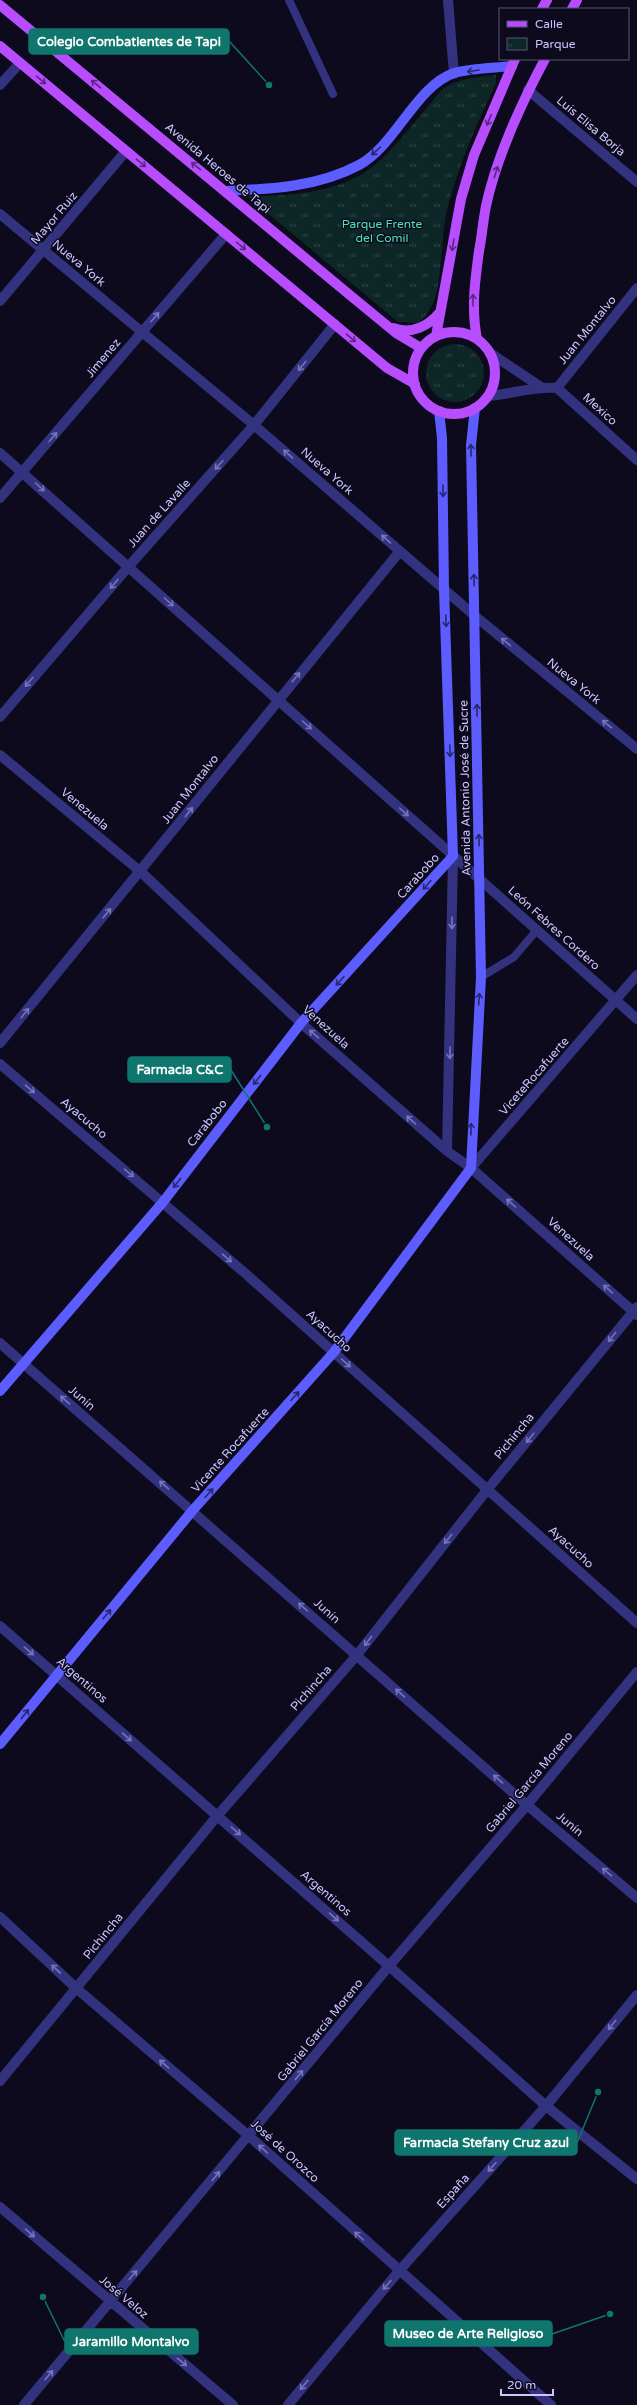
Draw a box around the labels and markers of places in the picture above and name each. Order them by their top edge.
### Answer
callout: Colegio Combatientes de Tapi [29,29,229,54]
callout: Farmacia C&C [128,1057,231,1082]
callout: Farmacia Stefany Cruz azul [395,2130,577,2155]
callout: Museo de Arte Religioso [385,2321,552,2346]
callout: Jaramillo Montalvo [65,2329,198,2354]

